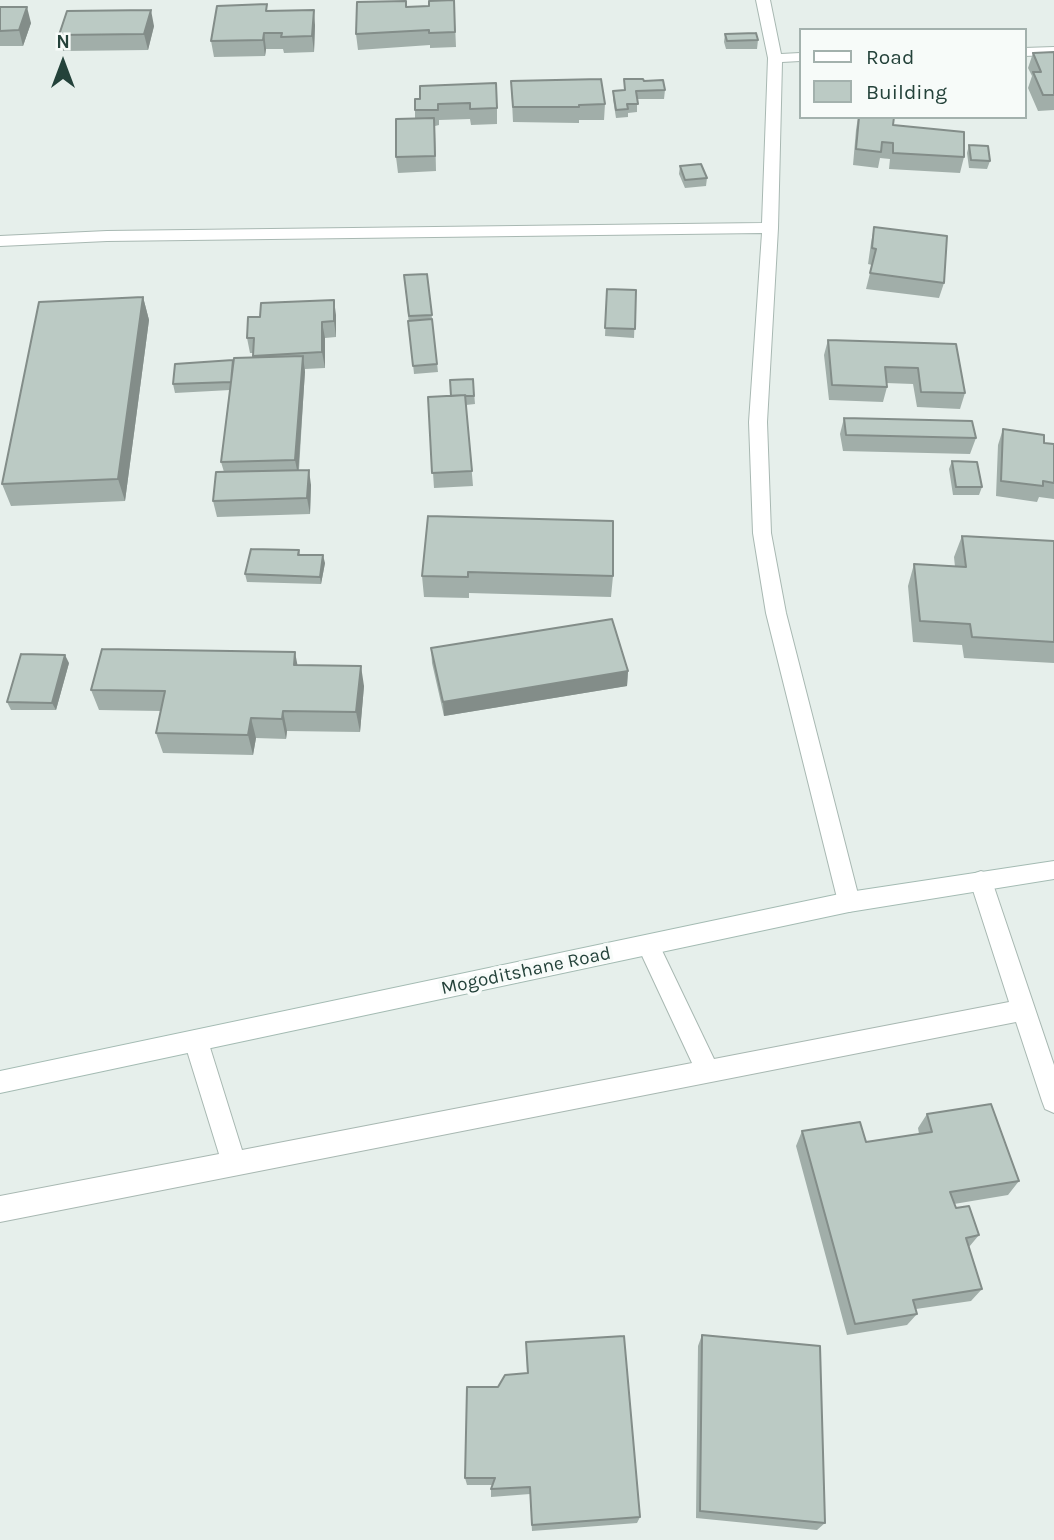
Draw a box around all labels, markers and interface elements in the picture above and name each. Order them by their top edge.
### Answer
north arrow [28,28,98,98]
legend [799,28,1026,119]
text: N [56,31,70,53]
text: Road [866,45,914,69]
text: Building [866,80,947,104]
street label: Mogoditshane Road [439,942,613,1000]

